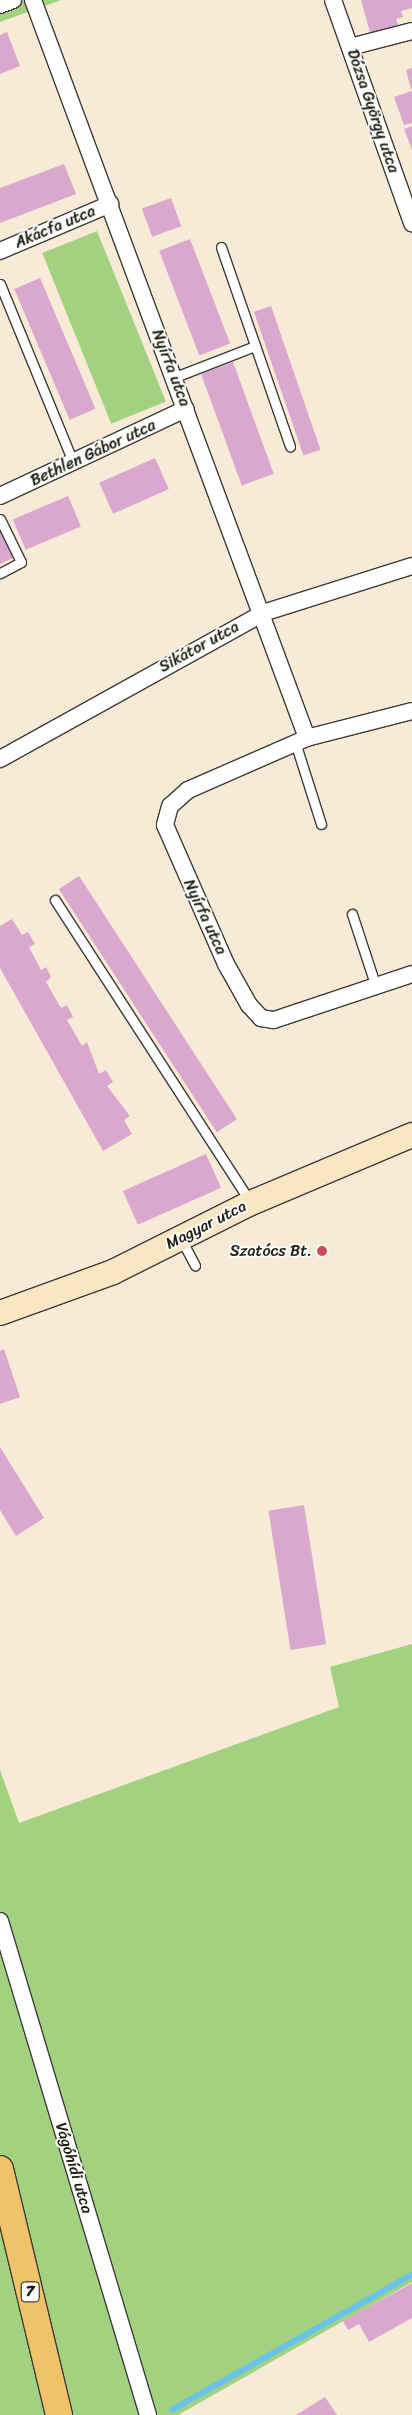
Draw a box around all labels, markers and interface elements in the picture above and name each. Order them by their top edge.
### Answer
street label: Dózsa György utca [343,46,403,176]
street label: Akácfa utca [12,201,98,253]
street label: Nyírfa utca [148,327,194,409]
street label: Bethlen Gábor utca [27,415,159,491]
street label: Sikátor utca [156,617,242,677]
street label: Nyírfa utca [179,876,231,958]
street label: Magyar utca [163,1197,249,1253]
place label: Szatócs Bt. [230,1241,312,1261]
marker: Szatócs Bt. [316,1245,328,1257]
street label: Vágóhídi utca [51,2120,97,2216]
road number: 7 [20,2280,40,2304]

